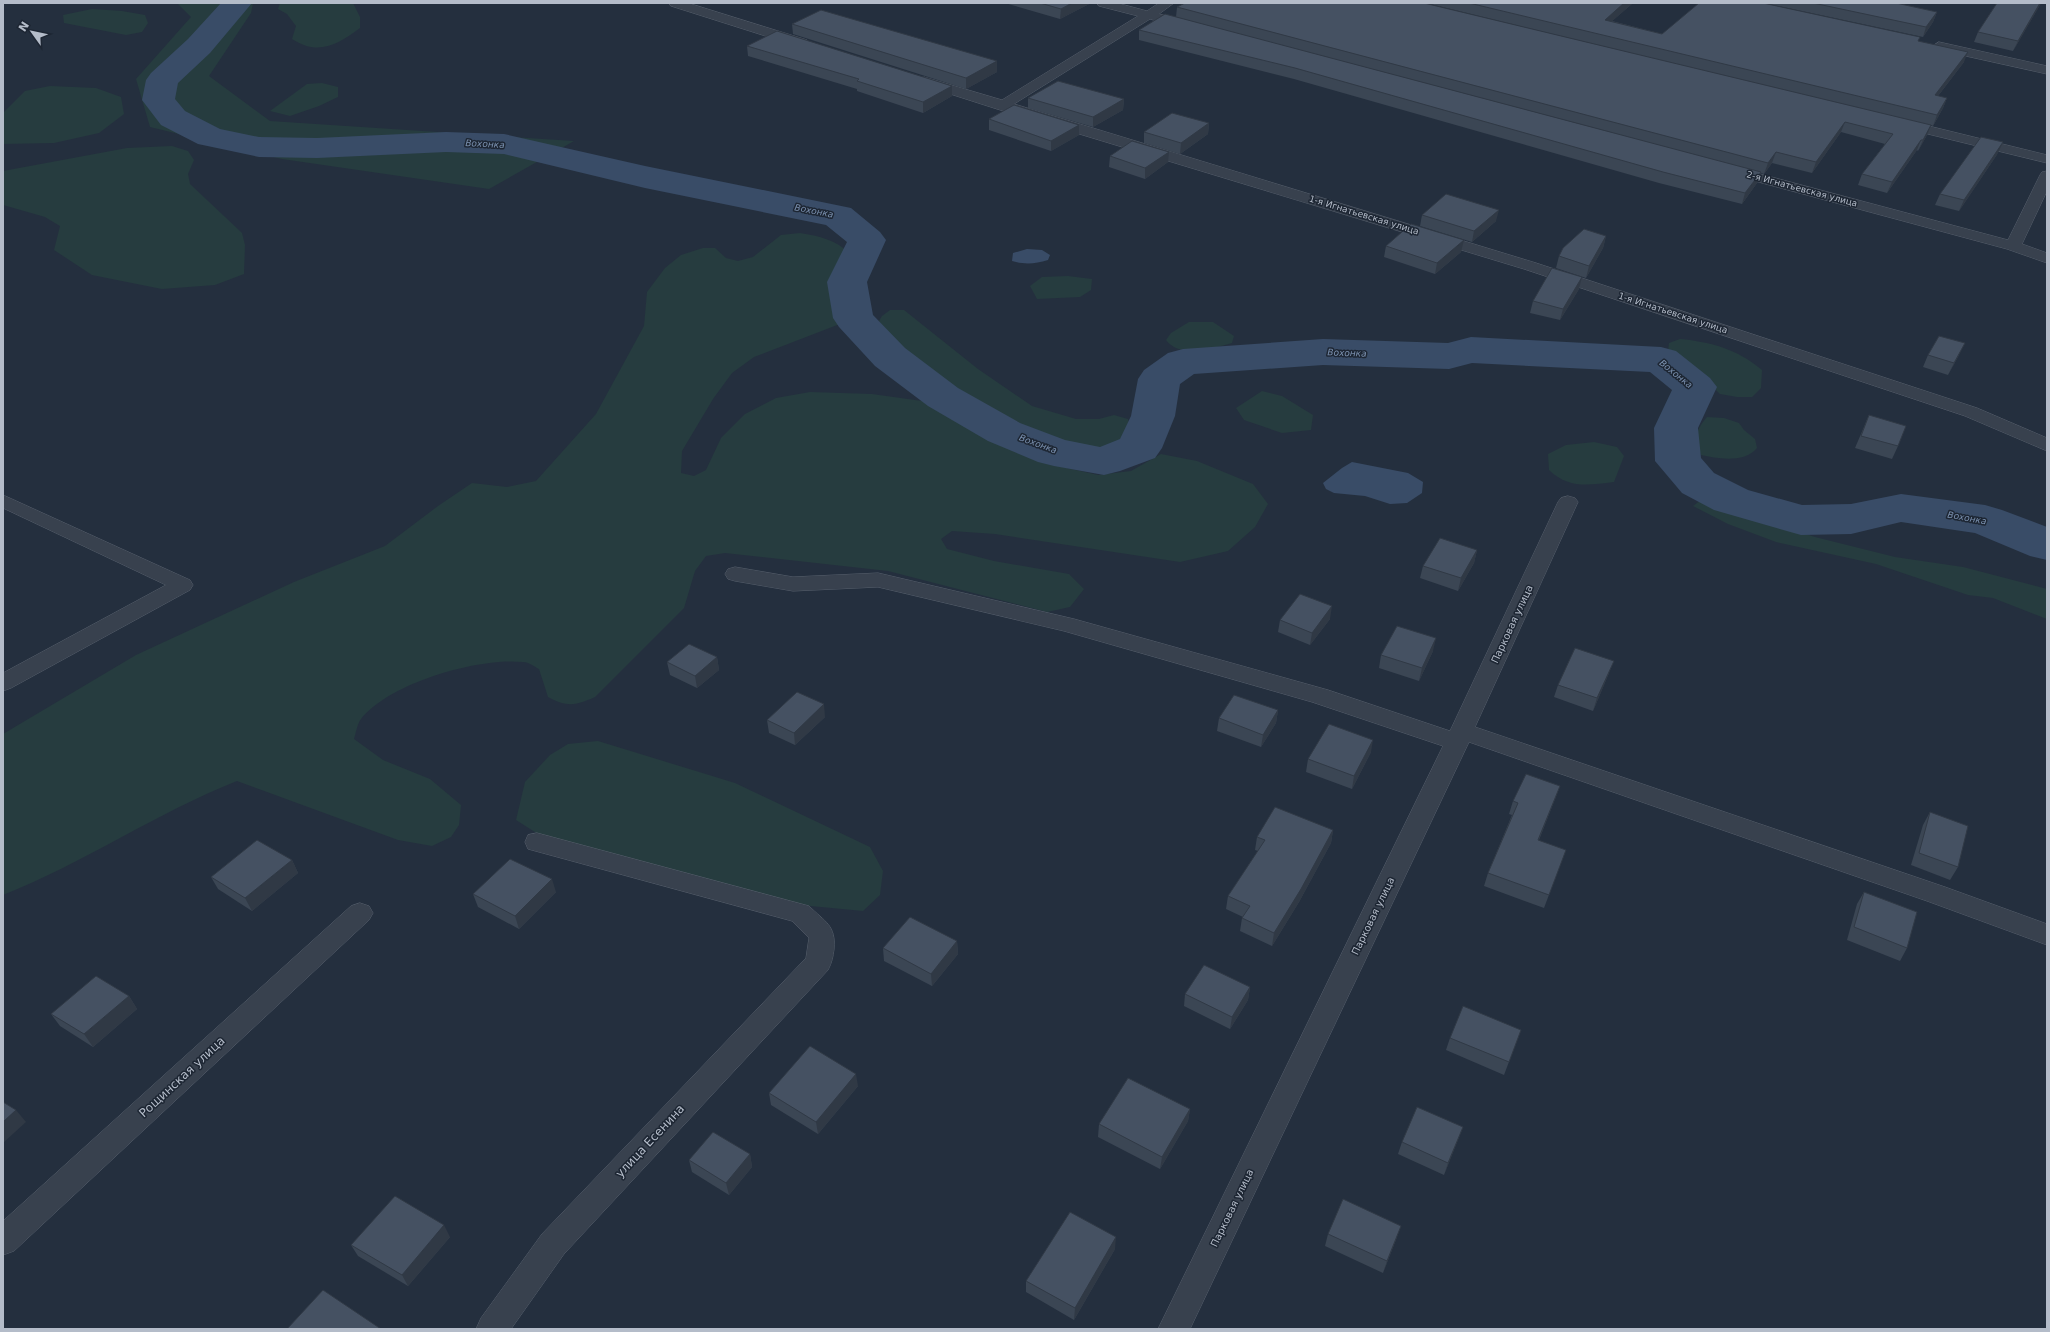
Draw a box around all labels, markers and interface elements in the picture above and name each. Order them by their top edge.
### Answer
north arrow [12,12,52,52]
text: N [16,19,32,34]
water label: Вохонка [465,138,505,150]
street label: 2-я Игнатьевская улица [1746,169,1858,209]
street label: 1-я Игнатьевская улица [1308,194,1420,236]
water label: Вохонка [794,202,834,220]
street label: 1-я Игнатьевская улица [1617,291,1729,335]
water label: Вохонка [1327,347,1367,359]
water label: Вохонка [1658,358,1694,390]
water label: Вохонка [1018,433,1058,455]
water label: Вохонка [1947,510,1987,526]
street label: Парковая улица [1489,583,1535,665]
street label: Парковая улица [1349,875,1397,957]
street label: Рощинская улица [136,1034,228,1120]
street label: улица Есенина [613,1102,687,1180]
street label: Парковая улица [1208,1167,1256,1249]

